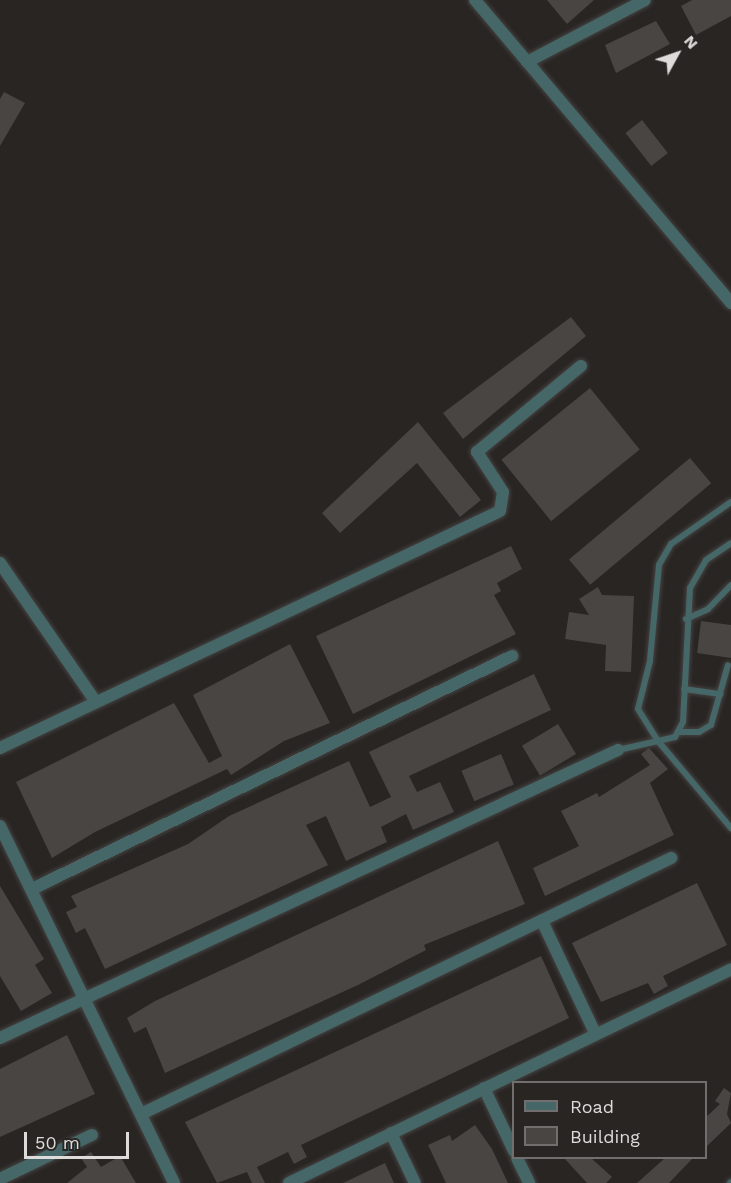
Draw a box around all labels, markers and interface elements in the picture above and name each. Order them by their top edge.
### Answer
north arrow [647,24,707,84]
text: N [680,31,702,53]
legend [512,1081,707,1159]
text: Road [570,1096,614,1117]
scale bar [27,1120,132,1158]
text: Building [570,1126,640,1147]
text: 50 m [35,1132,80,1153]

